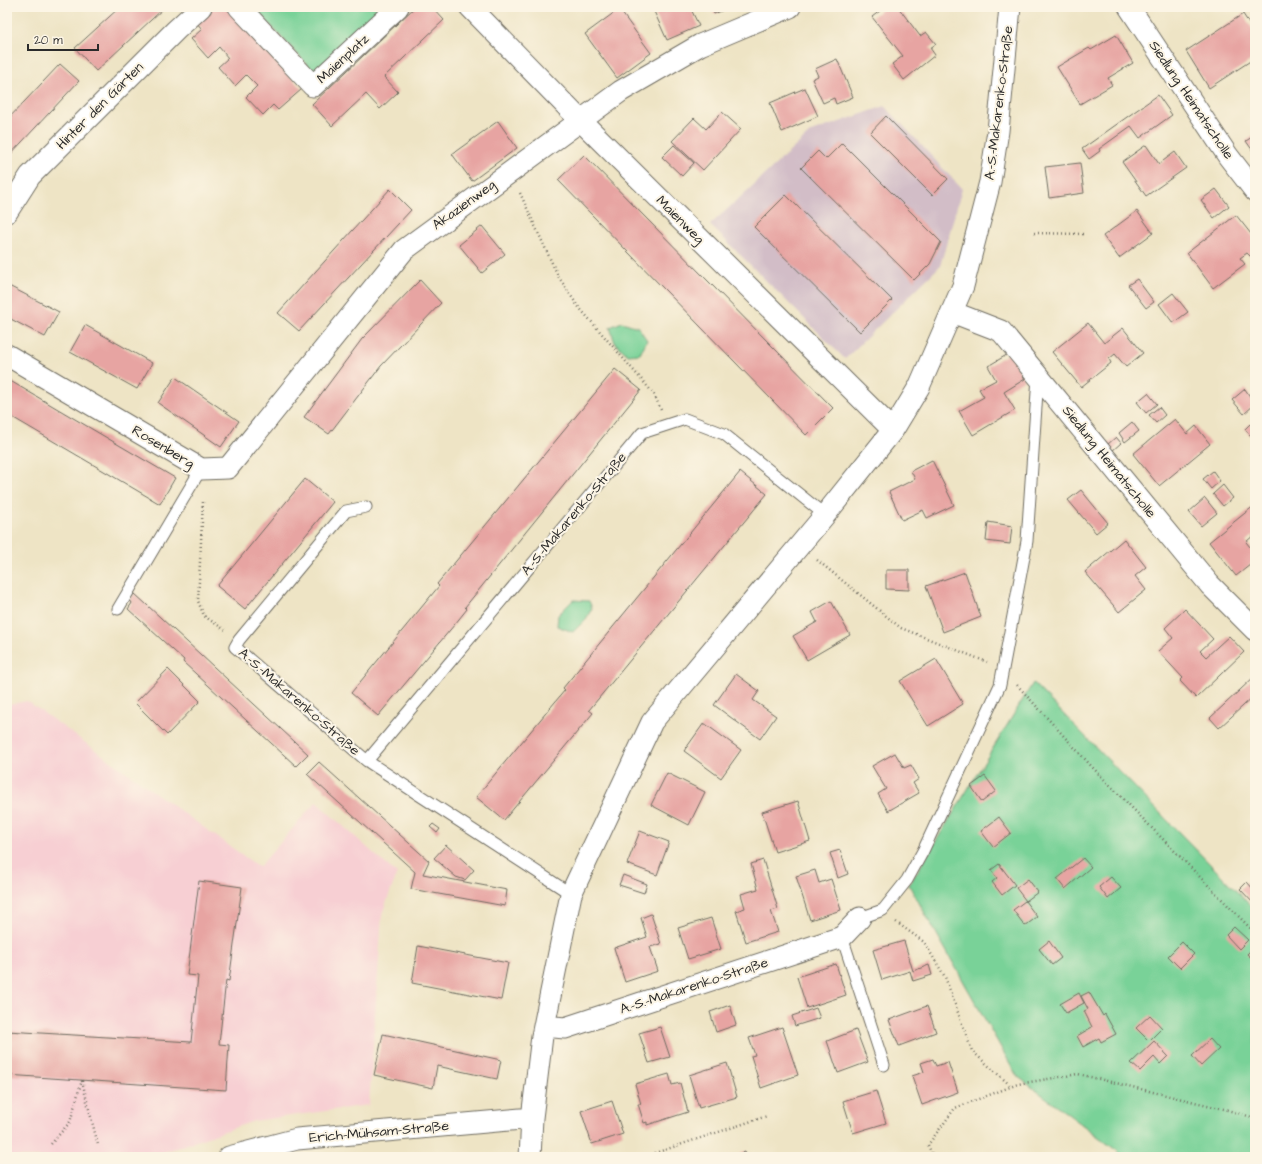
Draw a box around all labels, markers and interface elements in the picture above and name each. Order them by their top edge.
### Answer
street label: A.-S.-Makarenko-Straße [980,24,1018,181]
scale bar [28,26,98,52]
street label: Maienplatz [312,29,374,89]
text: 20 m [34,32,63,49]
street label: Siedlung Heimatscholle [1144,37,1239,164]
street label: Hinter den Gärten [52,58,148,154]
street label: Akazienweg [428,175,500,235]
street label: Maienweg [651,191,709,249]
street label: Siedlung Heimatscholle [1057,401,1161,523]
street label: Rosenberg [128,420,198,474]
street label: A.-S.-Makarenko-Straße [516,448,632,580]
street label: A.-S.-Makarenko-Straße [234,644,364,761]
street label: A.-S.-Makarenko-Straße [617,952,771,1019]
street label: Erich-Mühsam-Straße [308,1116,450,1148]

